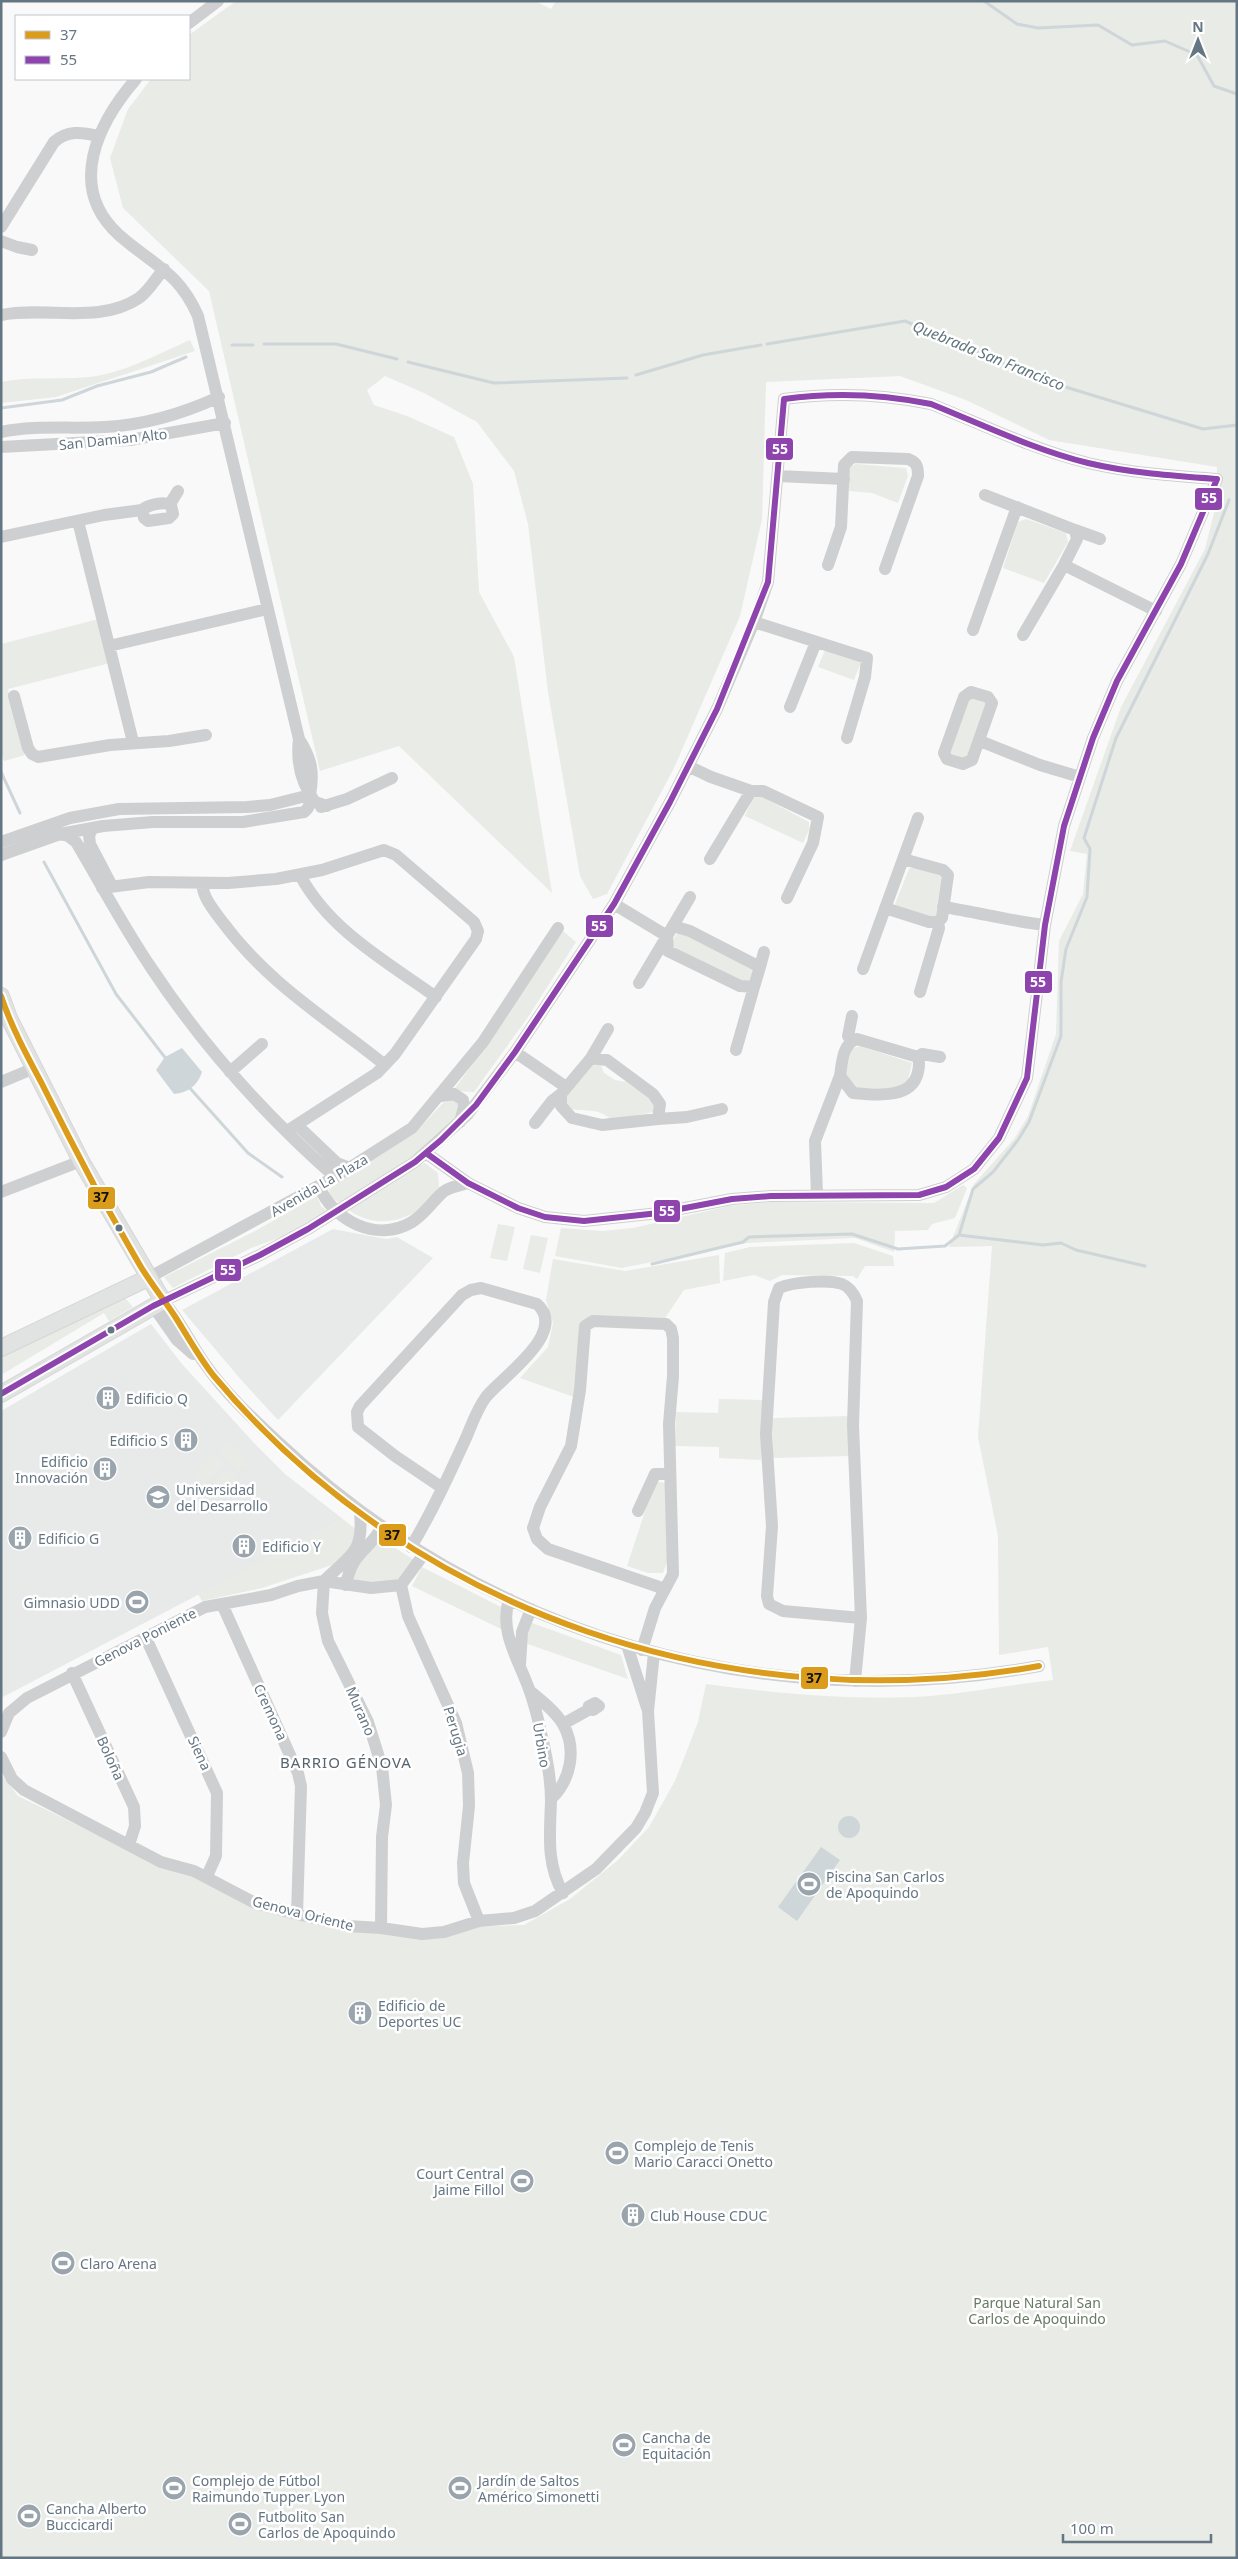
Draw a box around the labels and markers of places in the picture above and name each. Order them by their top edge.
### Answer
unlabelled marker [114,1223,124,1233]
unlabelled marker [106,1325,116,1335]
building icon: Edificio Q [95,1385,121,1411]
place label: Edificio Q [126,1389,188,1408]
building icon: Edificio S [173,1427,199,1453]
place label: Edificio S [109,1431,168,1450]
place label: Edificio Innovación [15,1452,88,1487]
building icon: Edificio Innovación [92,1456,118,1482]
place label: Universidad del Desarrollo [176,1480,268,1515]
school or university icon: Universidad del Desarrollo [145,1484,171,1510]
building icon: Edificio G [7,1525,33,1551]
place label: Edificio G [38,1529,99,1548]
building icon: Edificio Y [231,1533,257,1559]
place label: Edificio Y [262,1537,321,1556]
sports icon: Gimnasio UDD [124,1589,150,1615]
place label: Gimnasio UDD [23,1593,120,1612]
place label: Piscina San Carlos de Apoquindo [826,1867,945,1902]
sports icon: Piscina San Carlos de Apoquindo [796,1871,822,1897]
place label: Edificio de Deportes UC [378,1996,462,2031]
building icon: Edificio de Deportes UC [347,2000,373,2026]
place label: Complejo de Tenis Mario Caracci Onetto [634,2136,773,2171]
sports icon: Complejo de Tenis Mario Caracci Onetto [604,2140,630,2166]
place label: Court Central Jaime Fillol [416,2164,504,2199]
sports icon: Court Central Jaime Fillol [509,2168,535,2194]
building icon: Club House CDUC [620,2202,646,2228]
place label: Club House CDUC [650,2206,767,2225]
sports icon: Claro Arena [50,2250,76,2276]
place label: Claro Arena [80,2254,157,2273]
place label: Cancha de Equitación [642,2428,711,2463]
sports icon: Cancha de Equitación [611,2432,637,2458]
place label: Complejo de Fútbol Raimundo Tupper Lyon [192,2471,345,2506]
place label: Jardín de Saltos Américo Simonetti [476,2471,599,2506]
sports icon: Complejo de Fútbol Raimundo Tupper Lyon [161,2475,187,2501]
sports icon: Jardín de Saltos Américo Simonetti [447,2475,473,2501]
place label: Cancha Alberto Buccicardi [46,2499,147,2534]
sports icon: Cancha Alberto Buccicardi [16,2503,42,2529]
place label: Futbolito San Carlos de Apoquindo [258,2507,396,2542]
sports icon: Futbolito San Carlos de Apoquindo [227,2511,253,2537]

